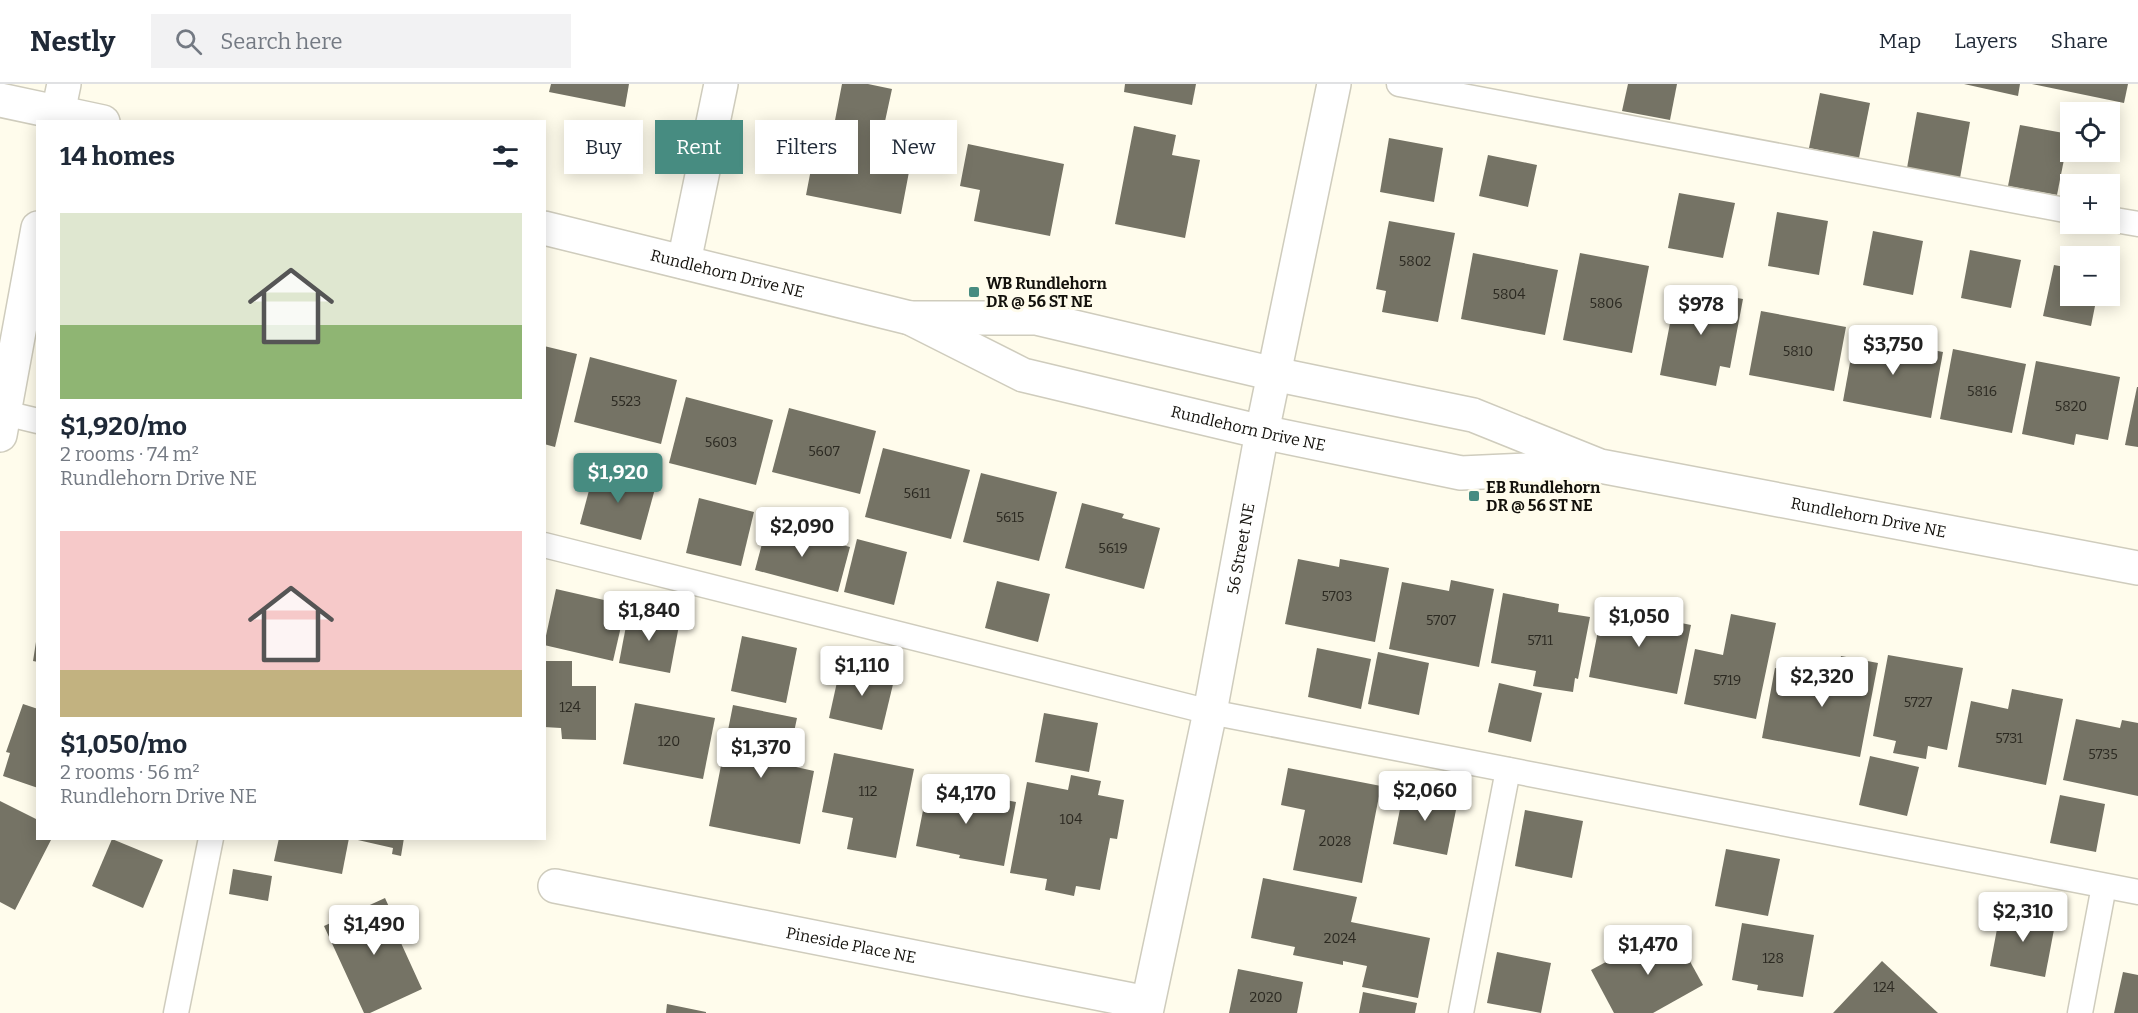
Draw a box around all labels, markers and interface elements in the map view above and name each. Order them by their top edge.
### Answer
search box [151,14,571,68]
text: Nestly [30,25,115,58]
icon: search [172,25,205,58]
text: Search here [220,28,342,55]
text: Map [1879,28,1921,54]
text: Layers [1954,28,2018,54]
text: Share [2051,28,2108,54]
map controls [2060,102,2120,306]
button: locate [2060,102,2120,162]
chip: Buy [564,120,643,174]
chip: Rent [655,120,743,174]
chip: Filters [755,120,858,174]
chip: New [870,120,957,174]
icon: filters [489,140,522,173]
text: 14 homes [60,141,175,172]
button: + [2060,174,2120,234]
street label: Rundlehorn Drive NE [648,246,806,302]
button: − [2060,246,2120,306]
icon: home [237,252,345,360]
house number: 5802 [1399,253,1431,270]
place label: WB Rundlehorn DR @ 56 ST NE [986,274,1107,311]
marker: WB Rundlehorn DR @ 56 ST NE [967,285,981,299]
pin: $978 [1665,285,1737,336]
house number: 5804 [1492,286,1526,303]
text: $978 [1678,292,1724,316]
house number: 5806 [1589,295,1623,312]
pin: $3,750 [1844,325,1942,376]
text: $3,750 [1863,332,1923,356]
house number: 5810 [1783,343,1813,360]
house number: 5816 [1967,383,1997,400]
house number: 5523 [611,393,641,410]
house number: 5820 [2055,398,2087,415]
street label: Rundlehorn Drive NE [1169,402,1327,455]
text: $1,920/mo [60,411,187,442]
house number: 5603 [705,434,737,451]
text: 2 rooms · 74 m² [60,442,199,466]
house number: 5607 [808,443,840,460]
pin: $1,920 [569,453,667,504]
text: $1,920 [587,460,649,484]
text: Rundlehorn Drive NE [60,466,257,490]
place label: EB Rundlehorn DR @ 56 ST NE [1486,478,1601,515]
house number: 5611 [904,485,931,502]
marker: EB Rundlehorn DR @ 56 ST NE [1467,489,1481,503]
street label: Rundlehorn Drive NE [1789,493,1948,541]
street label: 56 Street NE [1223,502,1259,596]
pin: $2,090 [753,507,851,558]
house number: 5615 [996,509,1024,526]
text: $2,090 [770,514,834,538]
house number: 5619 [1098,540,1128,557]
icon: home [237,570,345,678]
house number: 5703 [1322,588,1352,605]
pin: $1,840 [600,591,698,642]
pin: $1,050 [1590,597,1688,648]
text: $1,840 [618,598,680,622]
text: $1,050 [1608,604,1670,628]
house number: 5707 [1426,612,1456,629]
house number: 5711 [1527,632,1553,649]
pin: $1,110 [813,646,911,697]
text: $1,110 [834,653,890,677]
pin: $2,320 [1773,657,1871,708]
text: $2,320 [1790,664,1854,688]
house number: 5719 [1713,672,1741,689]
house number: 5727 [1904,694,1932,711]
house number: 124 [559,699,581,716]
pin: $1,370 [712,728,810,779]
text: $1,050/mo [60,729,187,760]
house number: 5731 [1995,730,2023,747]
house number: 120 [658,733,680,750]
text: $1,370 [731,735,791,759]
house number: 5735 [2088,746,2118,763]
text: 2 rooms · 56 m² [60,760,200,784]
pin: $2,060 [1376,771,1474,822]
pin: $4,170 [917,774,1015,825]
text: $2,060 [1393,778,1457,802]
text: $4,170 [936,781,996,805]
house number: 112 [859,783,877,800]
text: Rundlehorn Drive NE [60,784,257,808]
house number: 104 [1060,811,1082,828]
house number: 2028 [1319,833,1351,850]
pin: $2,310 [1974,892,2072,943]
text: $2,310 [1992,899,2054,923]
pin: $1,490 [325,905,423,956]
text: $1,490 [343,912,405,936]
street label: Pineside Place NE [785,923,918,967]
pin: $1,470 [1599,925,1697,976]
house number: 2024 [1324,930,1356,947]
text: $1,470 [1618,932,1678,956]
house number: 128 [1762,950,1784,967]
house number: 124 [1873,979,1895,996]
house number: 2020 [1249,989,1283,1006]

